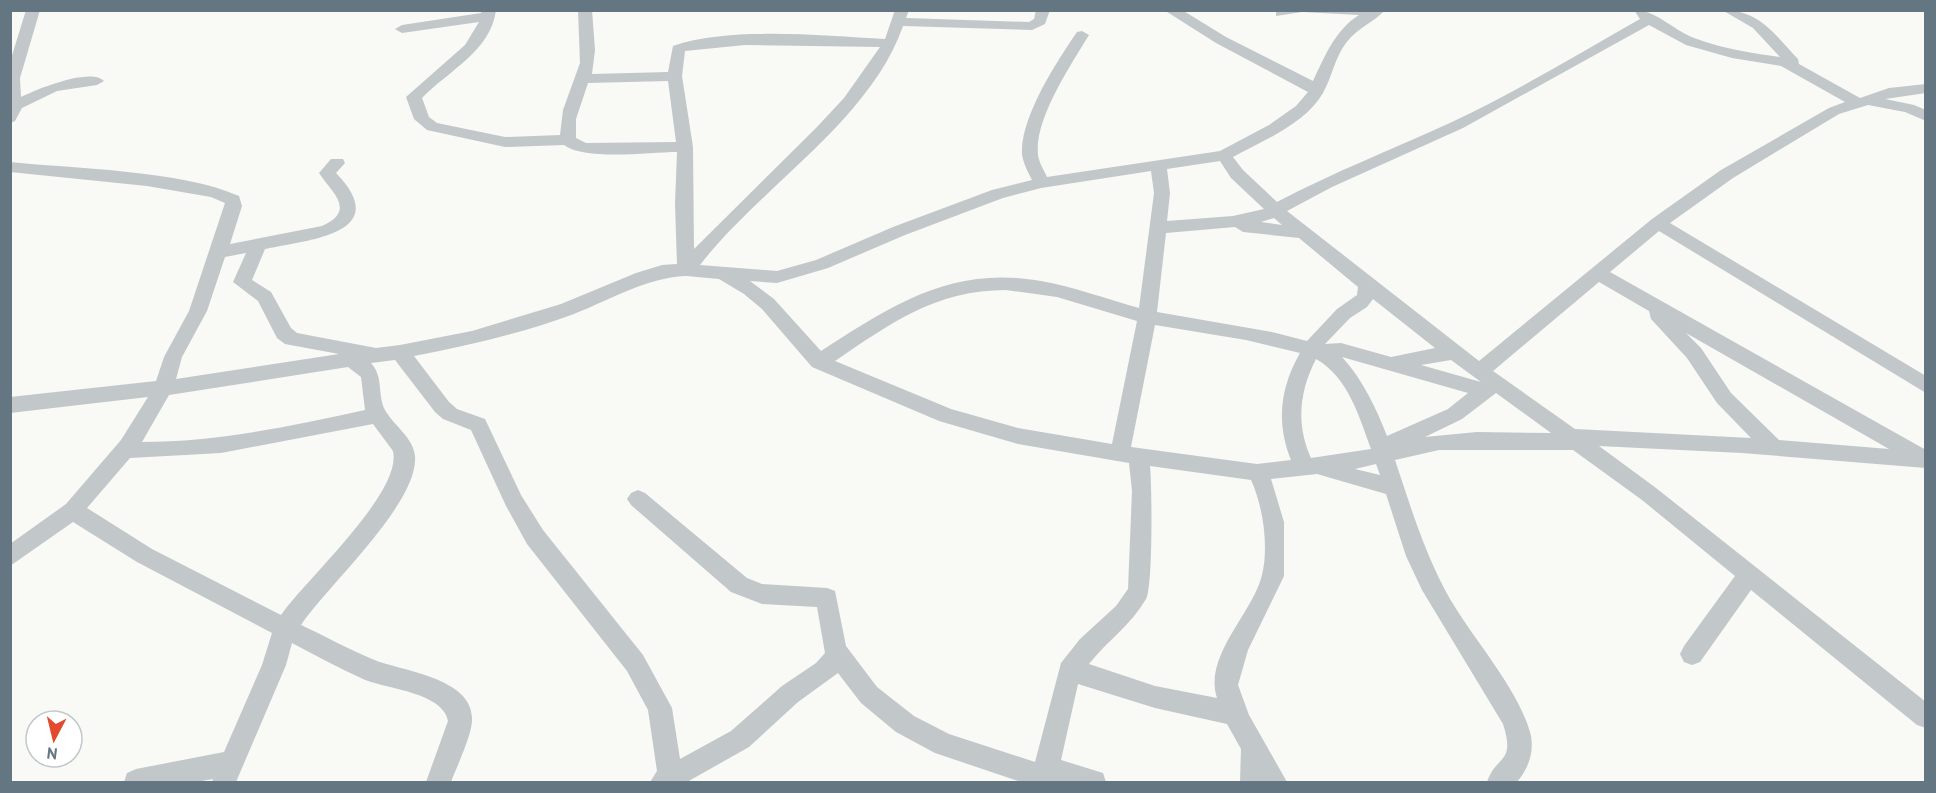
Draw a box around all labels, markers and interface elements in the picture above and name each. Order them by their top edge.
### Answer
north arrow [24,709,84,769]
text: N [46,743,59,764]

